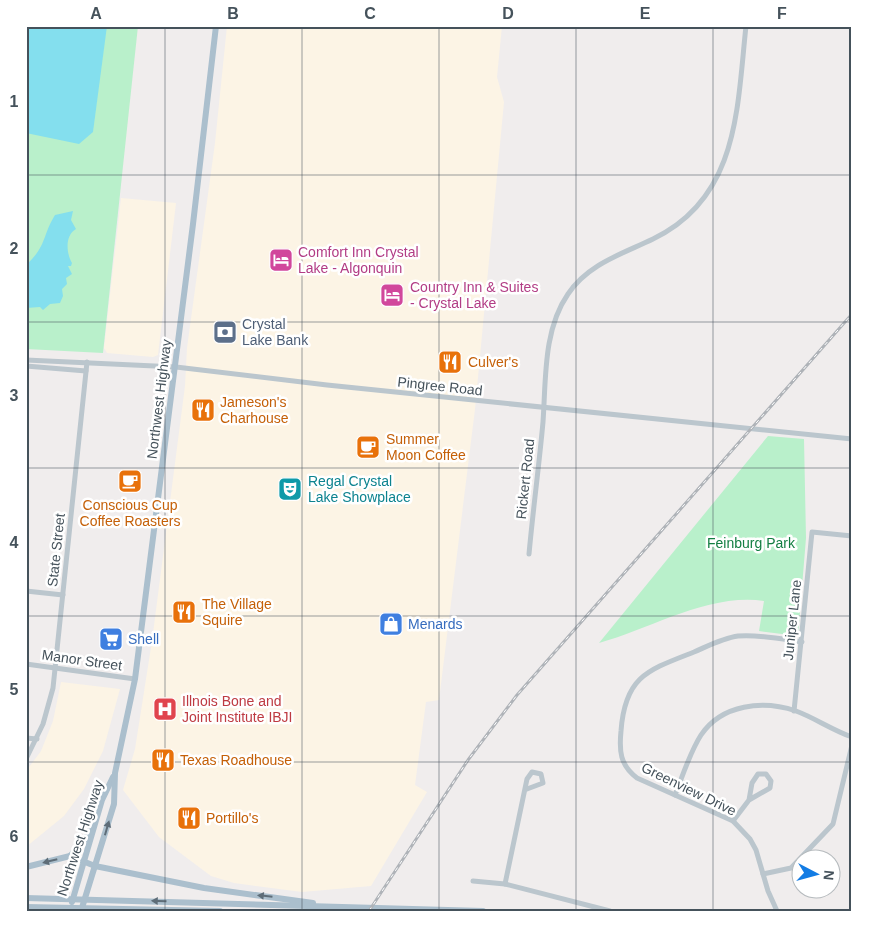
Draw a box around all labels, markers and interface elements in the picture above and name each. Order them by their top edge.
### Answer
text: A [90,5,102,22]
text: B [227,5,239,22]
text: C [364,5,376,22]
text: D [502,5,514,22]
text: E [640,5,651,22]
text: F [777,5,787,22]
text: 1 [10,93,19,110]
text: 2 [10,240,19,257]
place label: Comfort Inn Crystal Lake - Algonquin [298,244,419,276]
hotel icon: Comfort Inn Crystal Lake - Algonquin [268,247,294,273]
place label: Country Inn & Suites - Crystal Lake [410,279,538,311]
hotel icon: Country Inn & Suites - Crystal Lake [379,282,405,308]
place label: Crystal Lake Bank [242,316,309,348]
bank icon: Crystal Lake Bank [212,319,238,345]
street label: Northwest Highway [144,338,174,460]
restaurant icon: Culver's [437,349,463,375]
place label: Culver's [468,354,518,370]
street label: Pingree Road [397,374,483,398]
text: 3 [10,387,19,404]
place label: Jameson's Charhouse [220,394,289,426]
restaurant icon: Jameson's Charhouse [190,397,216,423]
place label: Summer Moon Coffee [386,431,466,463]
cafe icon: Summer Moon Coffee [355,434,381,460]
street label: Rickert Road [513,438,537,520]
cafe icon: Conscious Cup Coffee Roasters [117,468,143,494]
place label: Regal Crystal Lake Showplace [308,473,411,505]
theatre icon: Regal Crystal Lake Showplace [277,476,303,502]
place label: Conscious Cup Coffee Roasters [80,497,180,529]
street label: State Street [44,512,68,588]
text: 4 [10,534,19,551]
park label: Feinburg Park [707,535,796,551]
street label: Juniper Lane [780,579,804,661]
place label: The Village Squire [202,596,272,628]
restaurant icon: The Village Squire [171,599,197,625]
shop icon: Menards [378,611,404,637]
place label: Menards [408,616,462,632]
supermarket icon: Shell [98,626,124,652]
place label: Shell [128,631,159,647]
street label: Manor Street [41,646,123,674]
text: 5 [10,681,19,698]
place label: Illnois Bone and Joint Institute IBJI [182,693,293,725]
hospital icon: Illnois Bone and Joint Institute IBJI [152,696,178,722]
restaurant icon: Texas Roadhouse [150,747,176,773]
place label: Texas Roadhouse [180,752,292,768]
street label: Greenview Drive [639,759,739,819]
street label: Northwest Highway [54,778,106,898]
restaurant icon: Portillo's [176,805,202,831]
place label: Portillo's [206,810,258,826]
one-way arrow [103,821,111,836]
text: 6 [10,828,19,845]
north arrow [790,850,840,900]
one-way arrow [42,857,57,865]
text: N [820,869,837,881]
one-way arrow [257,892,273,900]
one-way arrow [151,897,167,905]

